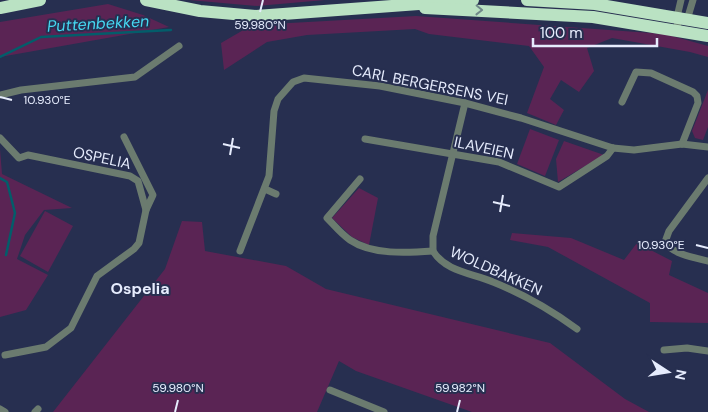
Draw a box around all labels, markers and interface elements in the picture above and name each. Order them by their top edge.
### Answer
one-way arrow [476,5,483,15]
water label: Puttenbekken [46,10,150,37]
scale bar [533,15,657,47]
text: 59.980°N [234,17,286,33]
text: 100 m [540,23,583,43]
street label: CARL BERGERSENS VEI [350,60,510,110]
text: 10.930°E [23,92,71,108]
street label: ILAVEIEN [452,132,516,164]
street label: OSPELIA [71,142,133,174]
text: 10.930°E [637,237,685,253]
street label: WOLDBAKKEN [447,242,545,300]
district label: Ospelia [110,278,170,299]
north arrow [643,347,693,397]
text: N [671,368,691,382]
text: 59.980°N [152,380,204,396]
text: 59.982°N [435,380,485,396]

